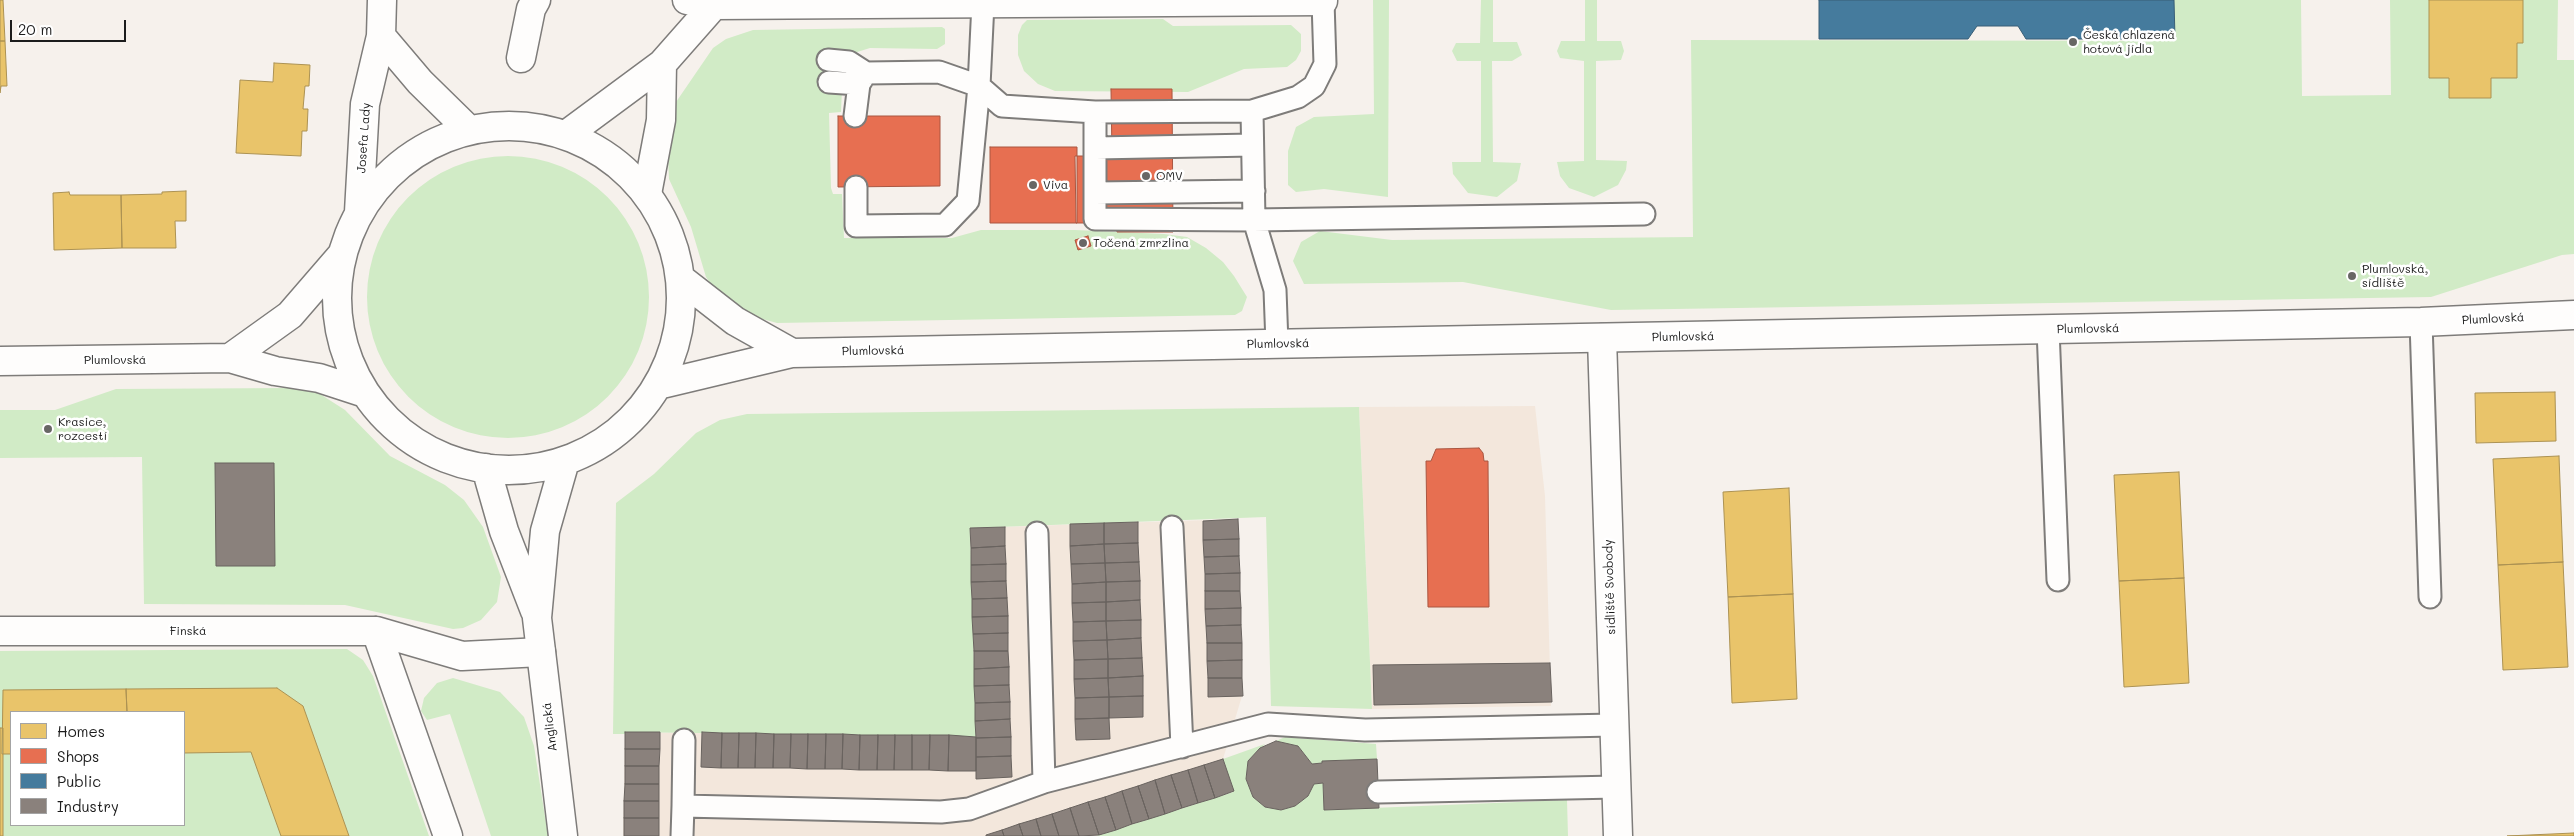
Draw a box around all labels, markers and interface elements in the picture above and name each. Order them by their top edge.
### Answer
scale bar [12,10,129,42]
text: 20 m [18,19,52,39]
place label: Česká chlazená hotová jídla [2083,28,2175,56]
marker: Česká chlazená hotová jídla [2067,36,2079,48]
street label: Josefa Lady [354,102,374,174]
place label: OMV [1156,169,1183,183]
marker: OMV [1140,170,1152,182]
place label: Viva [1043,178,1068,192]
marker: Viva [1027,179,1039,191]
place label: Točená zmrzlina [1093,236,1189,250]
marker: Točená zmrzlina [1077,237,1089,249]
place label: Plumlovská, sídliště [2362,262,2428,290]
marker: Plumlovská, sídliště [2346,270,2358,282]
street label: Plumlovská [2461,310,2525,328]
street label: Plumlovská [2057,321,2119,337]
street label: Plumlovská [1652,329,1714,345]
street label: Plumlovská [1247,336,1309,352]
street label: Plumlovská [842,343,904,359]
street label: Plumlovská [84,353,146,367]
place label: Krasice, rozcestí [58,415,107,443]
marker: Krasice, rozcestí [42,423,54,435]
street label: sídliště Svobody [1601,539,1619,635]
street label: Finská [170,624,206,638]
street label: Anglická [540,702,560,752]
legend [10,711,185,826]
text: Homes [57,721,105,741]
text: Shops [57,746,99,766]
text: Public [57,771,101,791]
text: Industry [57,796,119,816]

